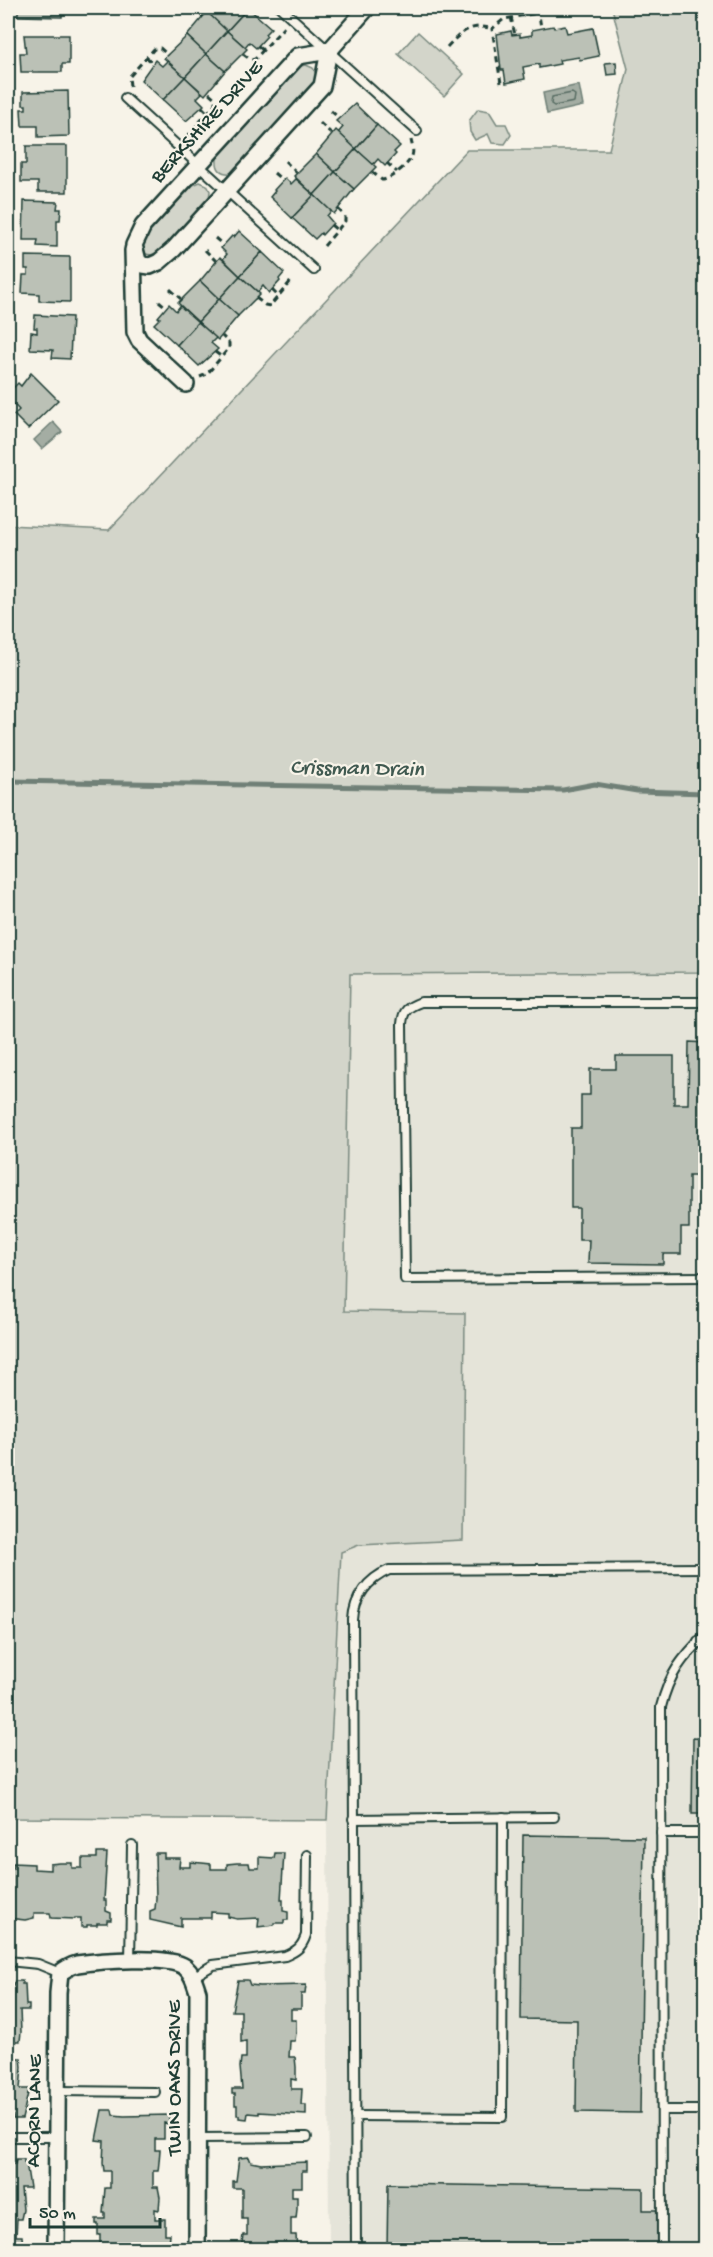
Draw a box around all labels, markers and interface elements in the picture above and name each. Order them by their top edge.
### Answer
street label: BERKSHIRE DRIVE [146,56,270,190]
water label: Crissman Drain [290,756,425,784]
street label: TWIN OAKS DRIVE [164,1999,189,2157]
street label: ACORN LANE [23,2053,49,2168]
scale bar [30,2191,160,2229]
text: 50 m [39,2204,76,2225]

